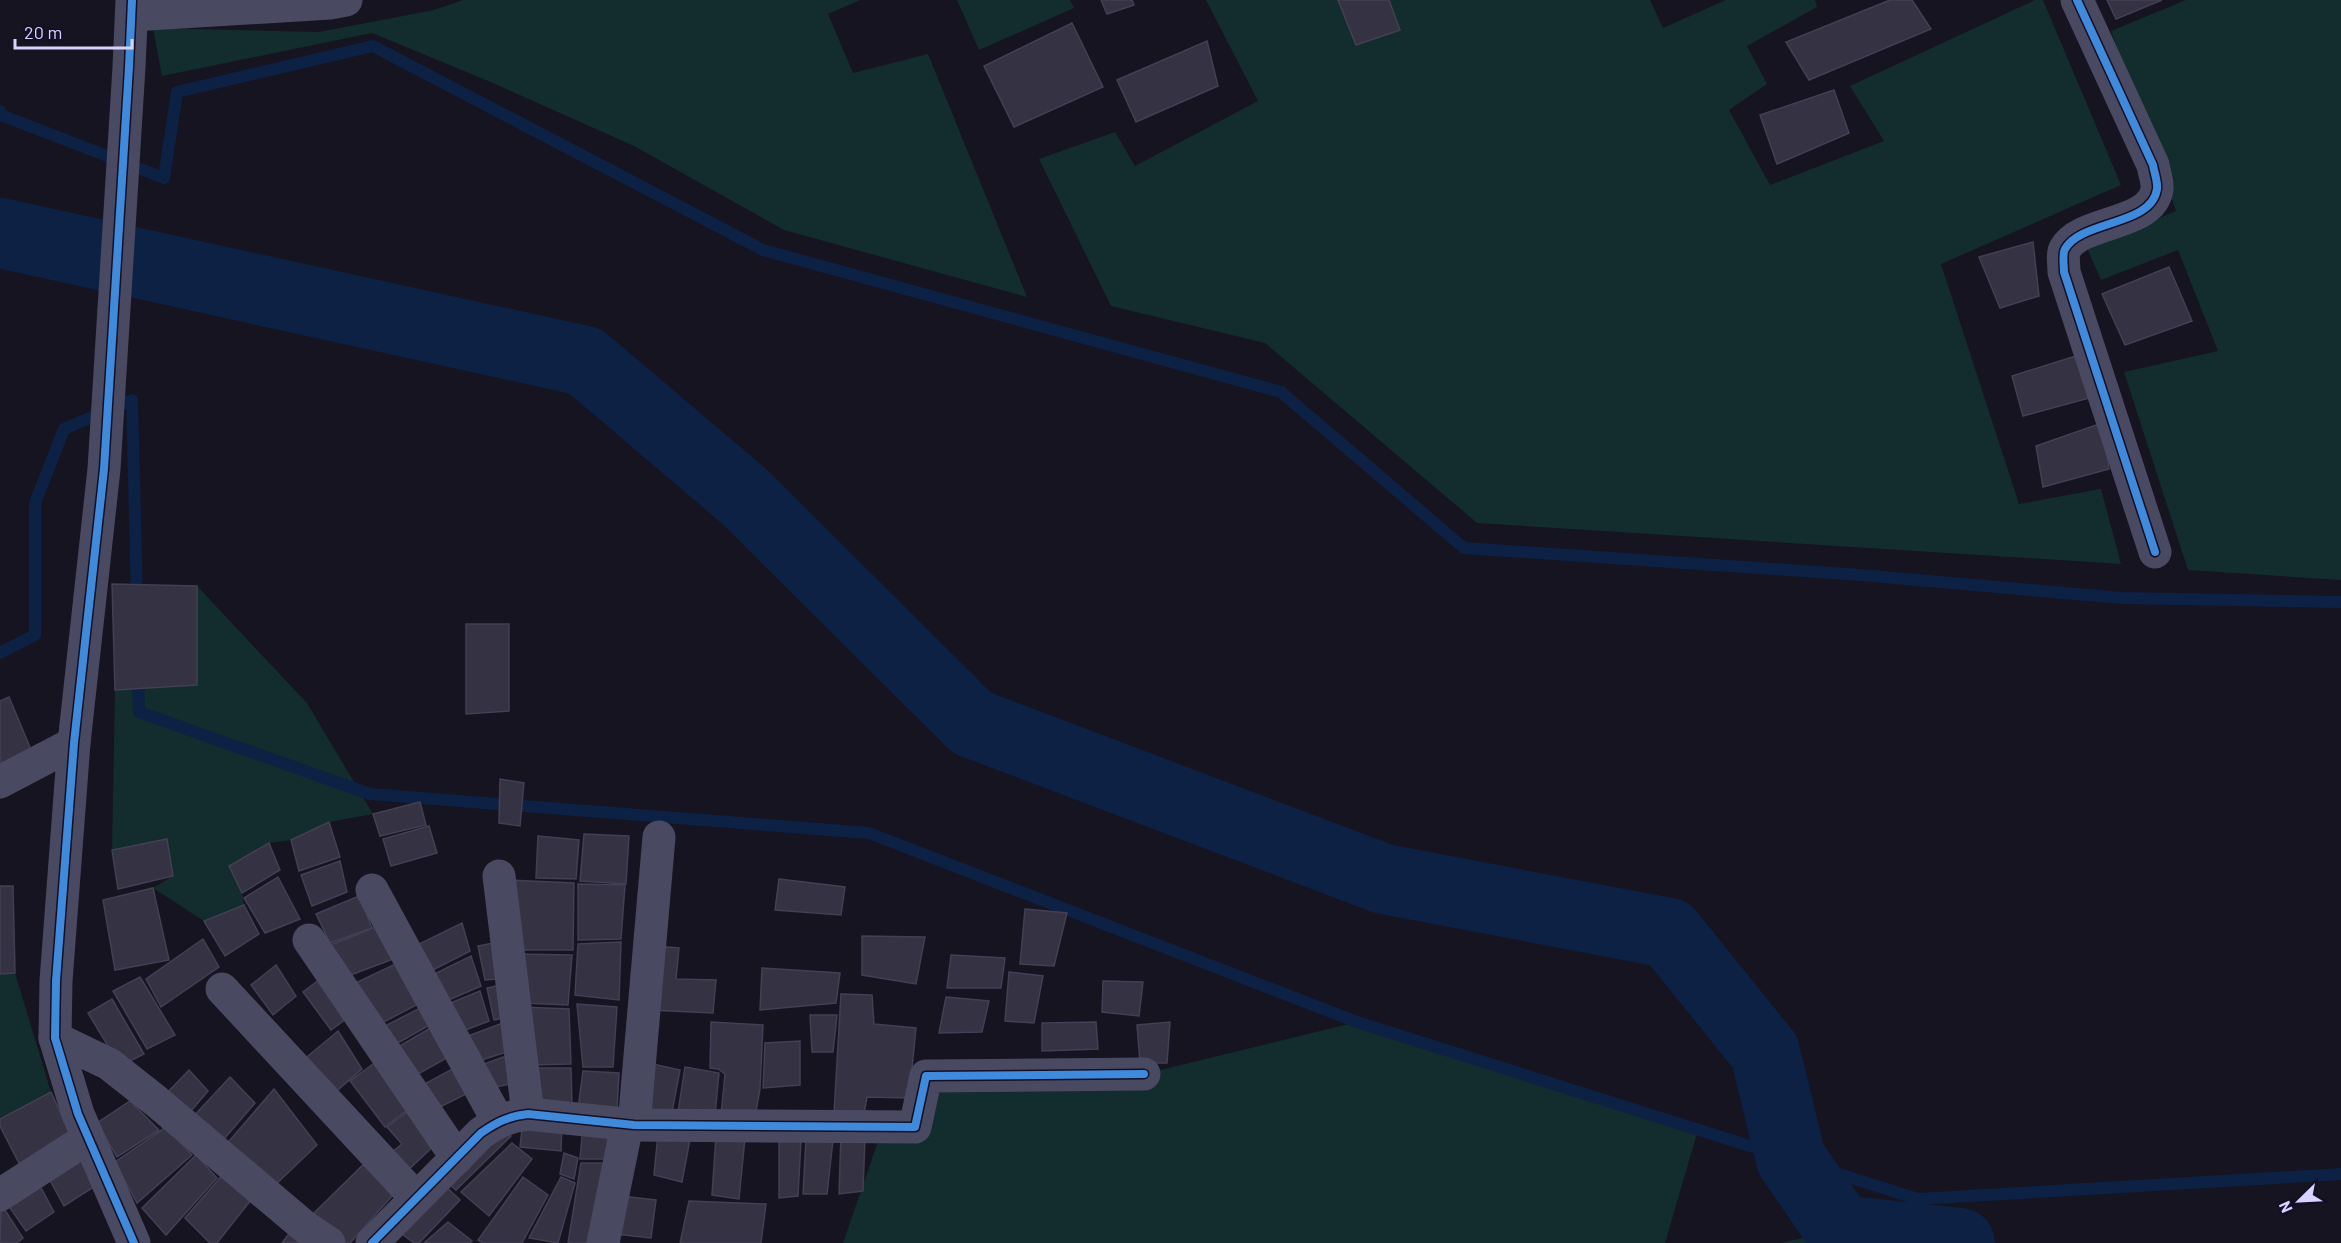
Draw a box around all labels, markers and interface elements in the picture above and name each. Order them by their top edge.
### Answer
scale bar [15,12,132,50]
text: 20 m [24,21,62,43]
north arrow [2269,1171,2329,1231]
text: N [2274,1199,2296,1216]

